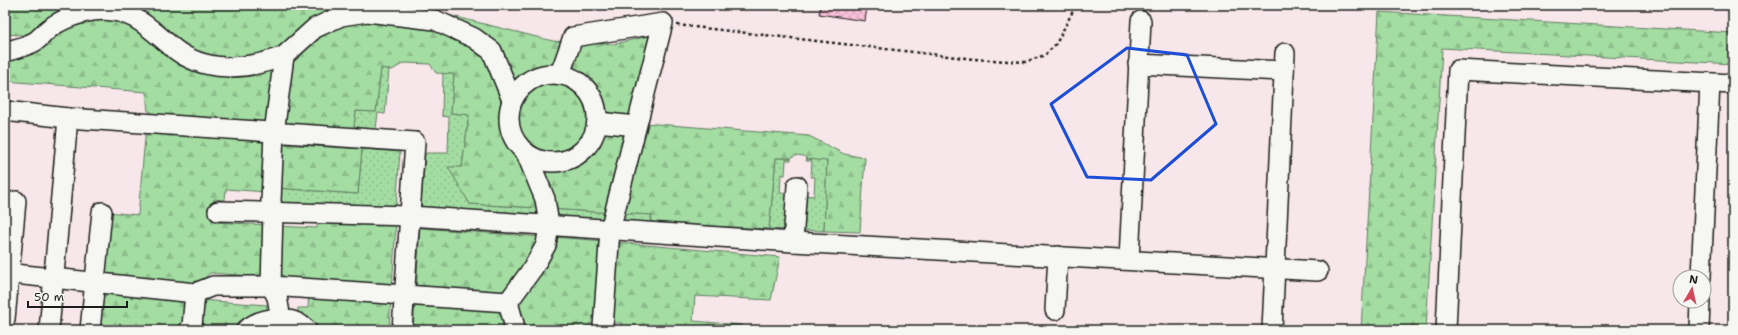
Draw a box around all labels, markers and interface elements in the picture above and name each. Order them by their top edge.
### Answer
north arrow [1672,269,1712,309]
text: N [1688,272,1699,288]
scale bar [28,283,127,309]
text: 50 m [34,289,64,305]

